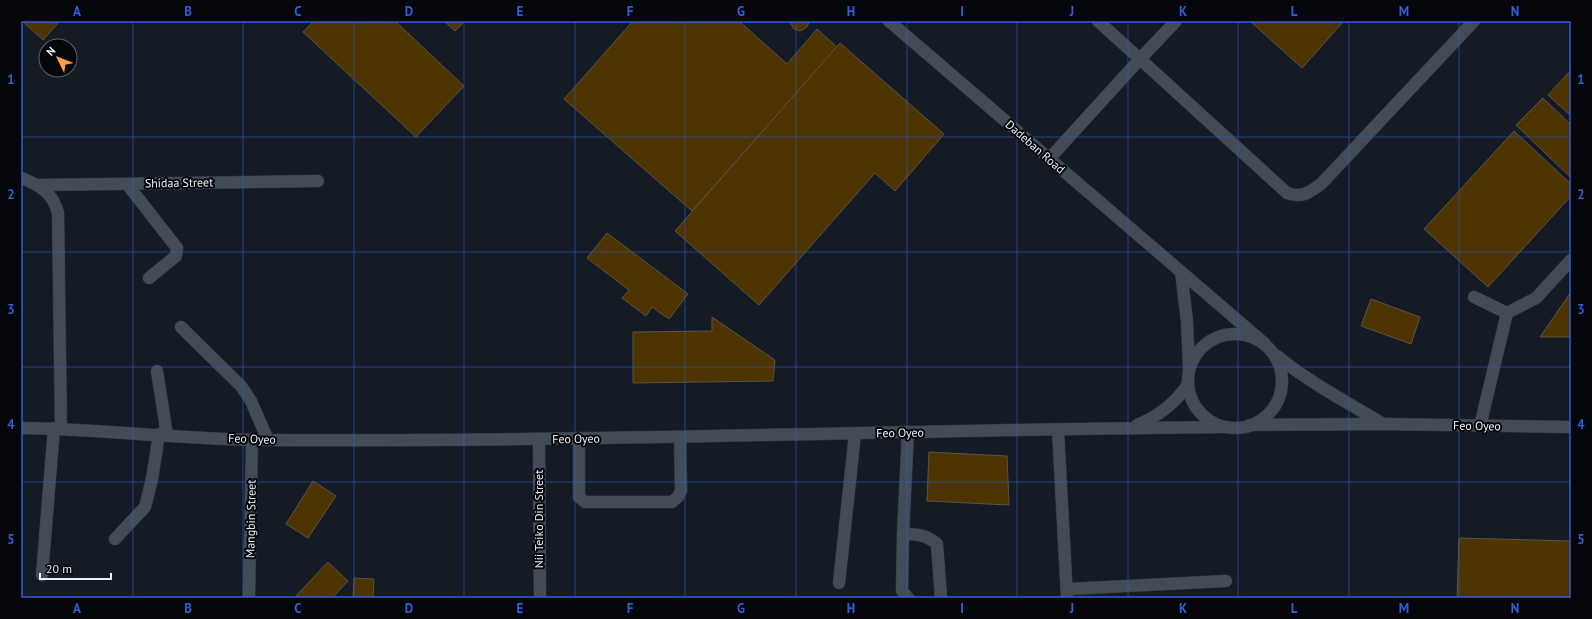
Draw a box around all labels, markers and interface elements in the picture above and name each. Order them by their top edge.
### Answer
text: A [73,3,81,20]
text: B [184,3,192,20]
text: C [294,3,302,20]
text: D [405,3,413,20]
text: E [517,3,524,20]
text: F [627,3,634,20]
text: G [737,3,745,20]
text: H [847,3,855,20]
text: I [960,3,964,20]
text: J [1069,3,1074,20]
text: K [1179,3,1187,20]
text: L [1291,3,1298,20]
text: M [1399,3,1409,20]
text: N [1511,3,1519,20]
north arrow [38,38,78,78]
text: N [43,44,58,59]
text: 1 [7,71,15,88]
text: 1 [1577,71,1585,88]
street label: Dadeban Road [1002,117,1068,177]
street label: Shidaa Street [145,174,213,191]
text: 2 [7,186,15,203]
text: 2 [1577,186,1585,203]
text: 3 [7,301,15,318]
text: 3 [1577,301,1585,318]
text: 4 [7,416,15,433]
text: 4 [1577,416,1585,433]
street label: Feo Oyeo [1453,418,1501,433]
street label: Feo Oyeo [876,425,924,440]
street label: Feo Oyeo [228,430,276,447]
street label: Feo Oyeo [552,431,600,446]
street label: Nii Teiko Din Street [531,470,546,568]
street label: Mangbin Street [242,480,259,558]
text: 5 [7,531,15,548]
text: 5 [1577,531,1585,548]
scale bar [40,555,111,581]
text: 20 m [46,561,72,576]
text: A [73,600,81,617]
text: B [184,600,192,617]
text: C [294,600,302,617]
text: D [405,600,413,617]
text: E [517,600,524,617]
text: F [627,600,634,617]
text: G [737,600,745,617]
text: H [847,600,855,617]
text: I [960,600,964,617]
text: J [1069,600,1074,617]
text: K [1179,600,1187,617]
text: L [1291,600,1298,617]
text: M [1399,600,1409,617]
text: N [1511,600,1519,617]

